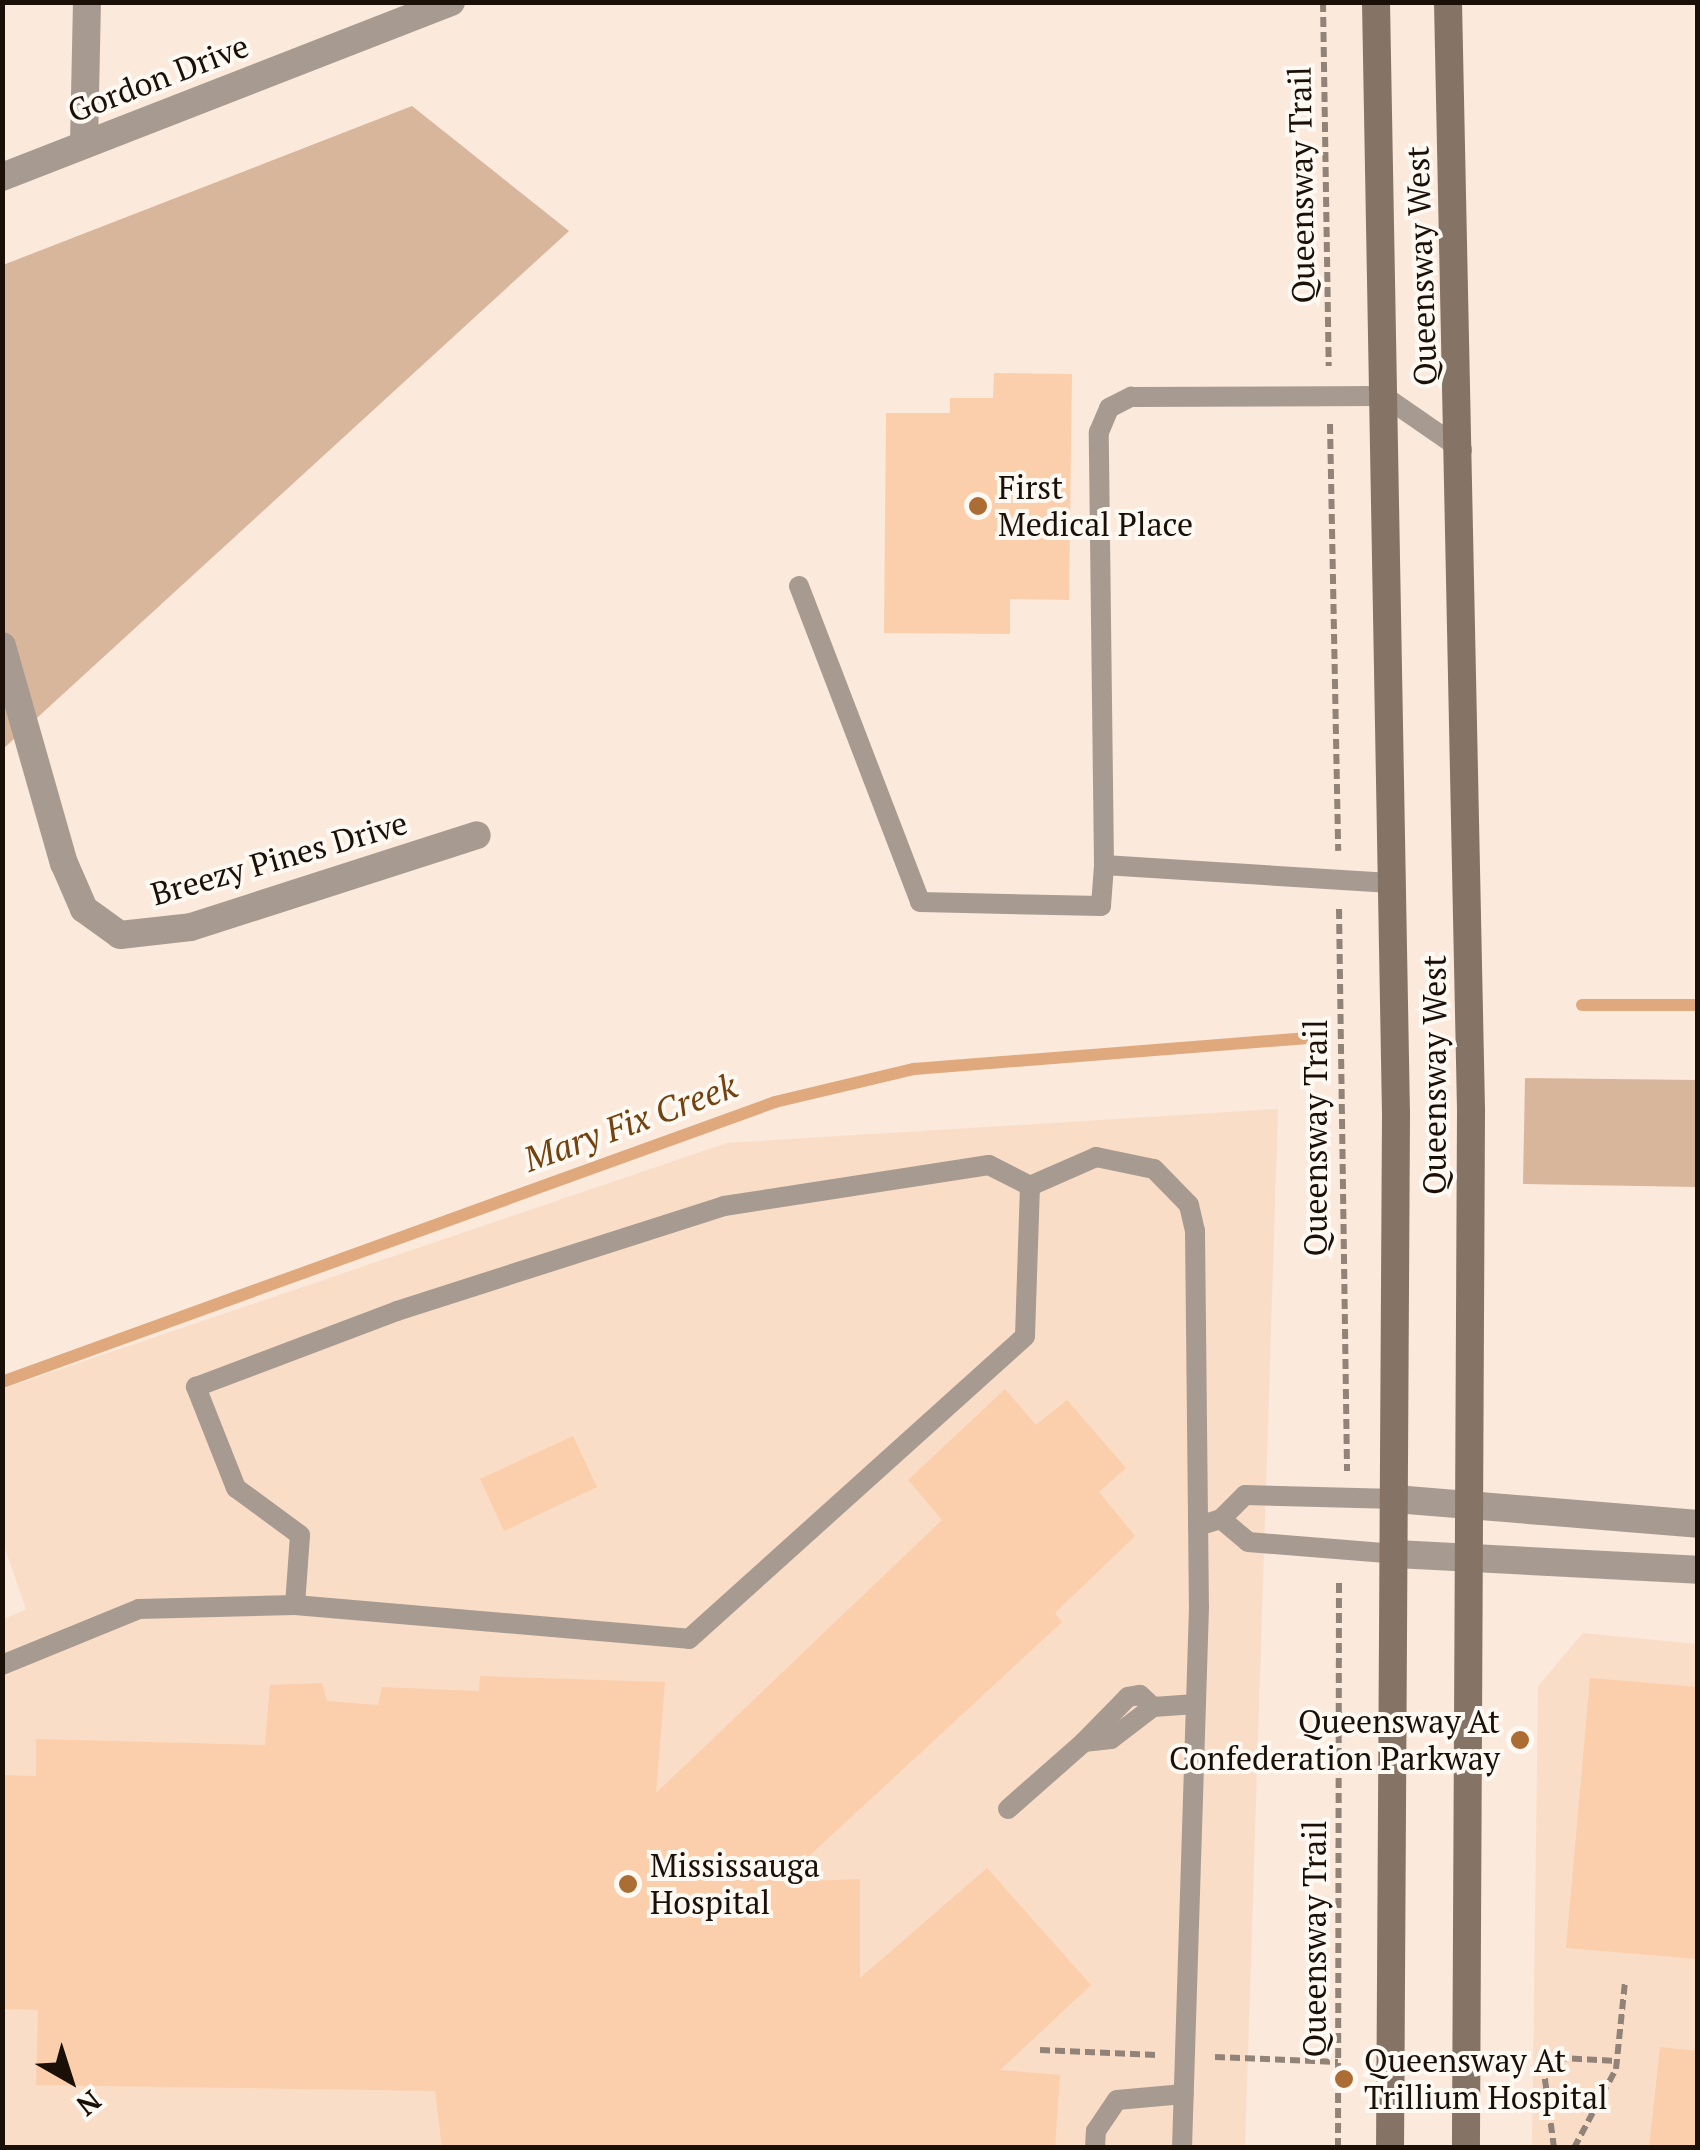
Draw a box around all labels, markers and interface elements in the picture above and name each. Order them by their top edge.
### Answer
street label: Gordon Drive [62,26,254,130]
street label: Queensway Trail [1280,66,1322,304]
street label: Queensway West [1398,145,1444,387]
place label: First Medical Place [998,469,1193,544]
marker: First Medical Place [967,495,989,517]
street label: Breezy Pines Drive [146,803,412,913]
street label: Queensway West [1415,955,1453,1195]
street label: Queensway Trail [1296,1019,1334,1257]
water label: Mary Fix Creek [518,1064,742,1180]
place label: Queensway At Confederation Parkway [1169,1703,1500,1778]
marker: Queensway At Confederation Parkway [1509,1729,1531,1751]
street label: Queensway Trail [1295,1820,1333,2058]
place label: Mississauga Hospital [650,1847,820,1922]
marker: Mississauga Hospital [615,1871,641,1897]
north arrow [20,2030,120,2130]
place label: Queensway At Trillium Hospital [1364,2042,1608,2117]
marker: Queensway At Trillium Hospital [1333,2068,1355,2090]
text: N [69,2083,109,2125]

